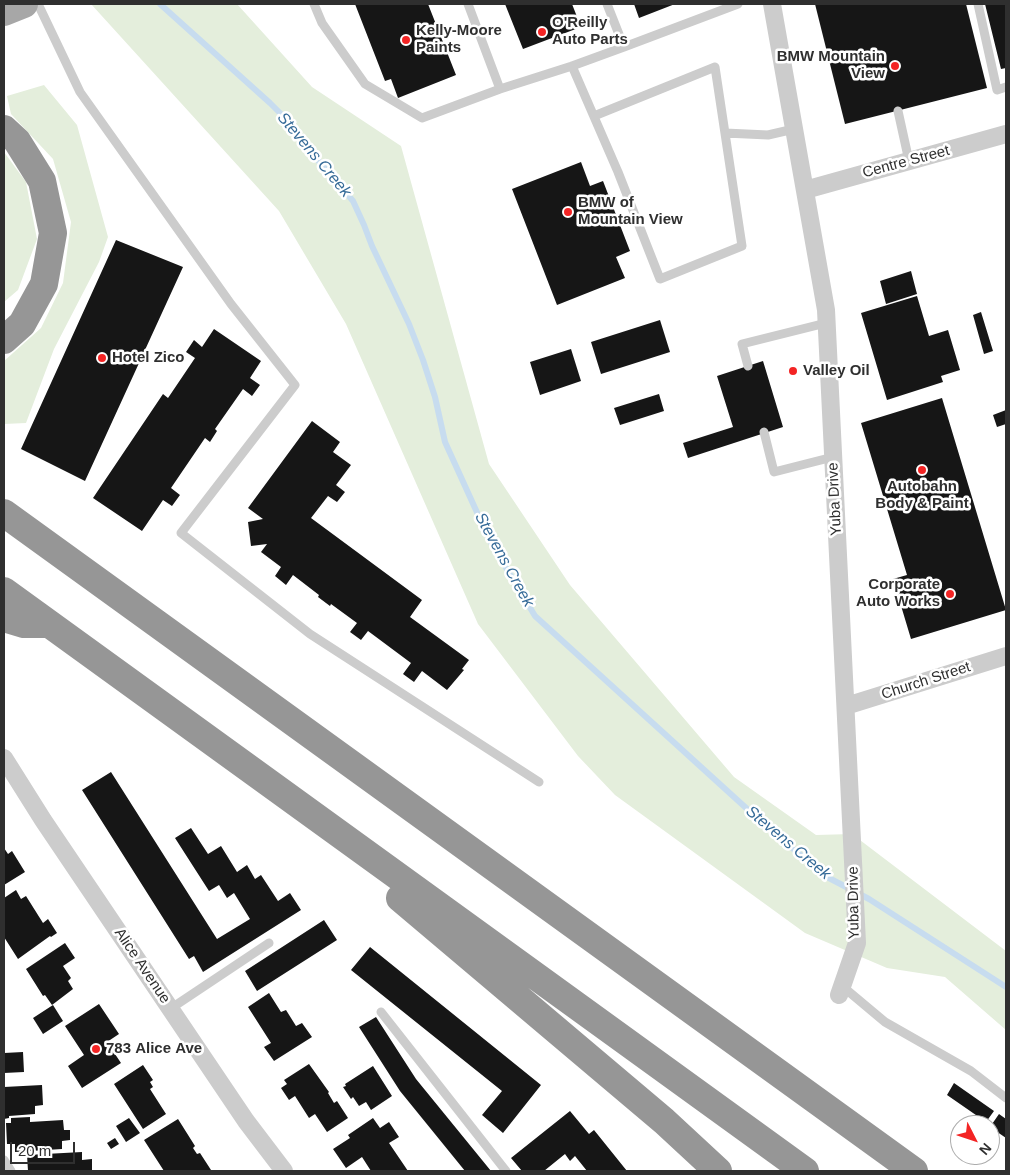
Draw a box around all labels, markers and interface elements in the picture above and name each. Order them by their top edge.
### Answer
place label: O'Reilly Auto Parts [552,14,628,49]
place label: Kelly-Moore Paints [416,22,502,57]
marker: O'Reilly Auto Parts [536,26,548,38]
marker: Kelly-Moore Paints [400,34,412,46]
place label: BMW Mountain View [777,48,885,83]
marker: BMW Mountain View [889,60,901,72]
water label: Stevens Creek [273,109,355,201]
street label: Centre Street [861,142,951,182]
place label: BMW of Mountain View [578,194,683,229]
marker: BMW of Mountain View [562,206,574,218]
place label: Hotel Zico [112,349,185,367]
marker: Hotel Zico [96,352,108,364]
place label: Valley Oil [803,362,870,380]
marker: Valley Oil [787,365,799,377]
street label: Yuba Drive [824,462,846,536]
marker: Autobahn Body & Paint [916,464,928,476]
place label: Autobahn Body & Paint [875,478,969,513]
water label: Stevens Creek [470,509,538,611]
place label: Corporate Auto Works [856,576,940,611]
marker: Corporate Auto Works [944,588,956,600]
street label: Church Street [879,658,973,704]
water label: Stevens Creek [742,802,834,884]
street label: Yuba Drive [844,866,864,940]
street label: Alice Avenue [110,925,174,1007]
place label: 783 Alice Ave [106,1040,202,1058]
marker: 783 Alice Ave [90,1043,102,1055]
north arrow [950,1115,1000,1165]
scale bar [12,1132,78,1164]
text: N [976,1140,995,1158]
text: 20 m [18,1142,51,1159]

